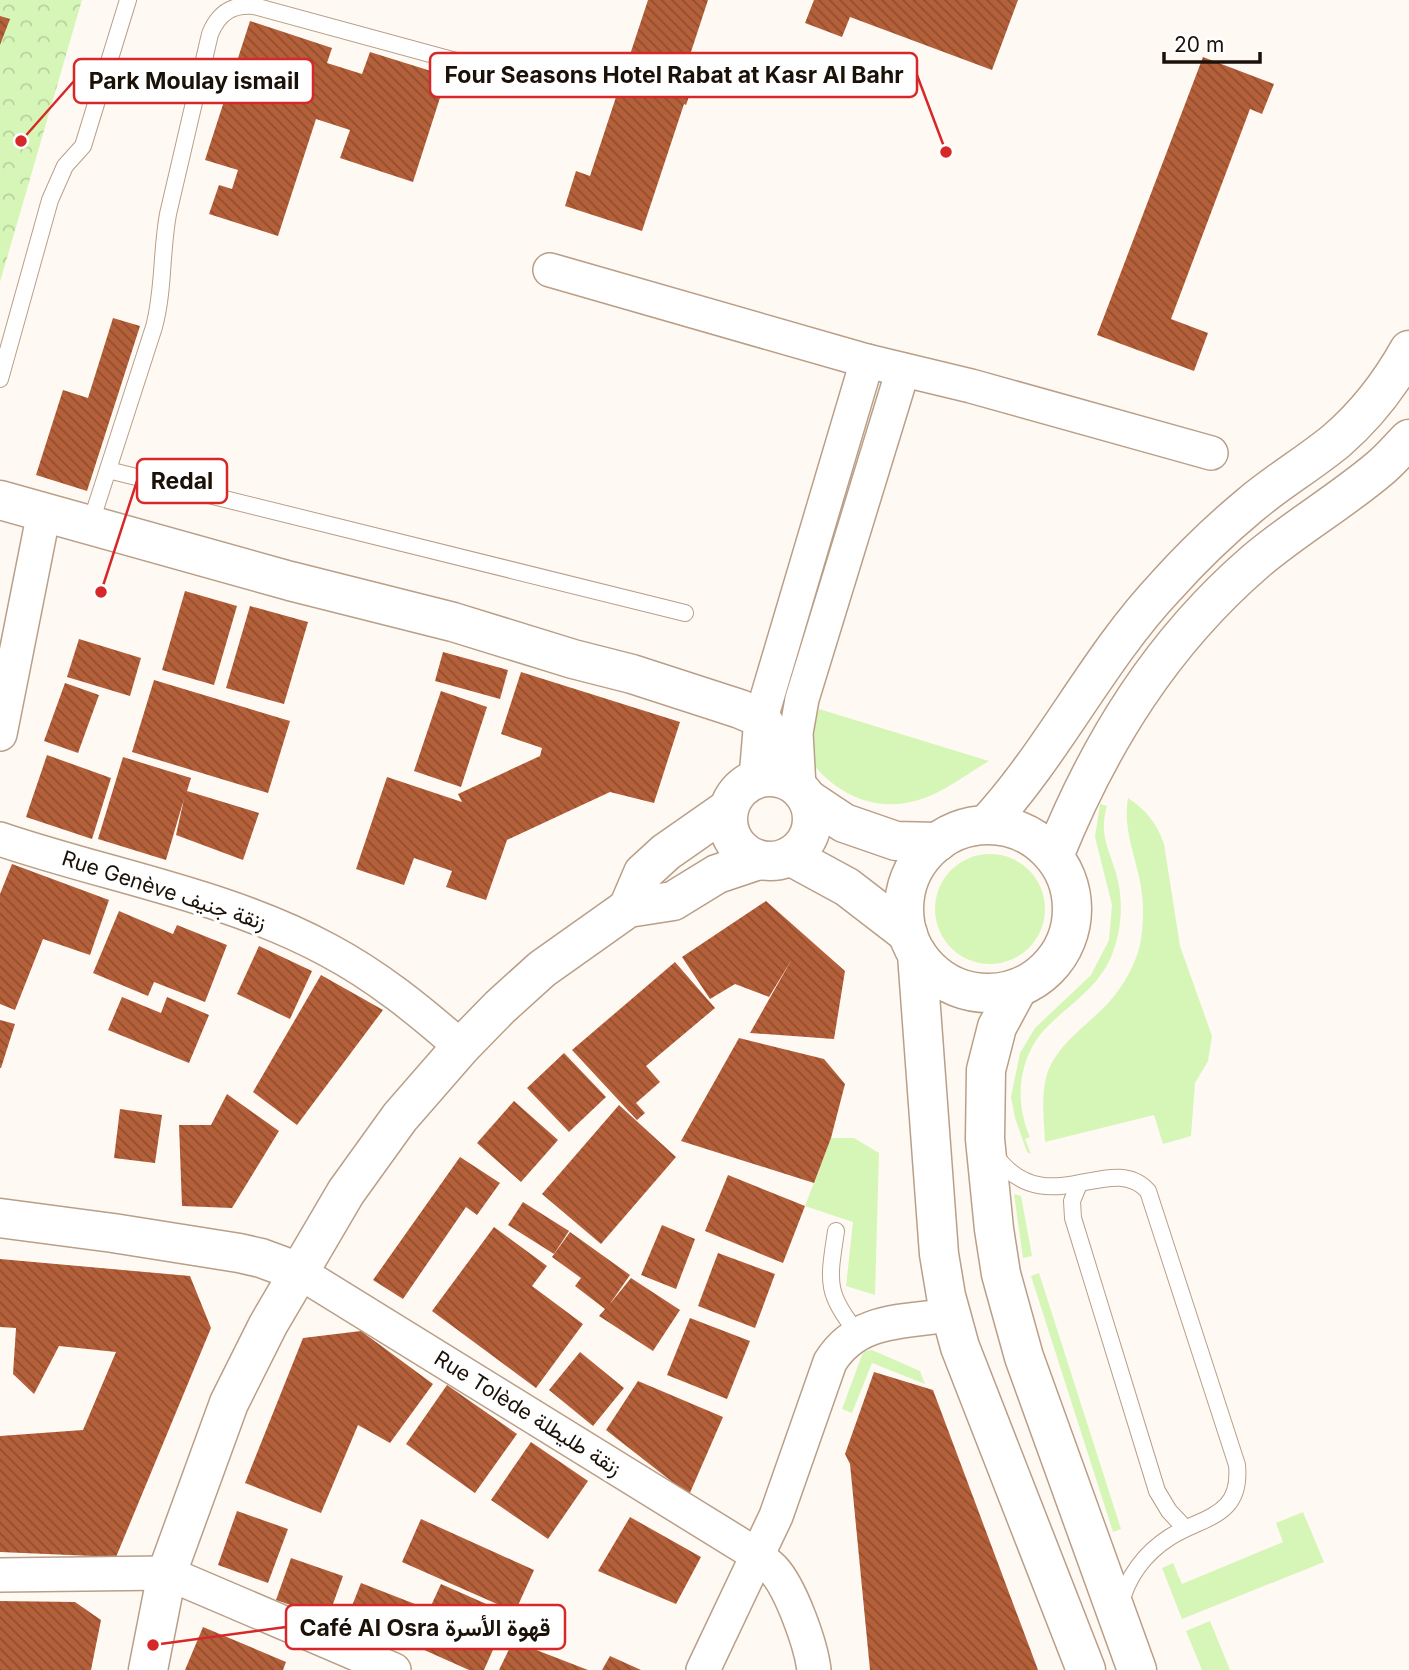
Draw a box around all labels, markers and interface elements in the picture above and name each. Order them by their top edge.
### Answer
scale bar [1164,21,1260,65]
text: 20 m [1174,32,1224,57]
callout: Four Seasons Hotel Rabat at Kasr Al Bahr [430,53,917,97]
callout: Park Moulay ismail [74,59,313,103]
text: Four Seasons Hotel Rabat at Kasr Al Bahr [444,61,904,89]
text: Park Moulay ismail [89,67,299,95]
callout: Redal [137,459,227,503]
text: Redal [151,467,213,495]
street label: Rue Genève زنقة جنيف [59,845,269,936]
street label: Rue Tolède زنقة طليطلة [429,1345,626,1482]
callout: Café Al Osra قهوة الأسرة [286,1605,565,1649]
text: Café Al Osra قهوة الأسرة [299,1614,551,1643]

